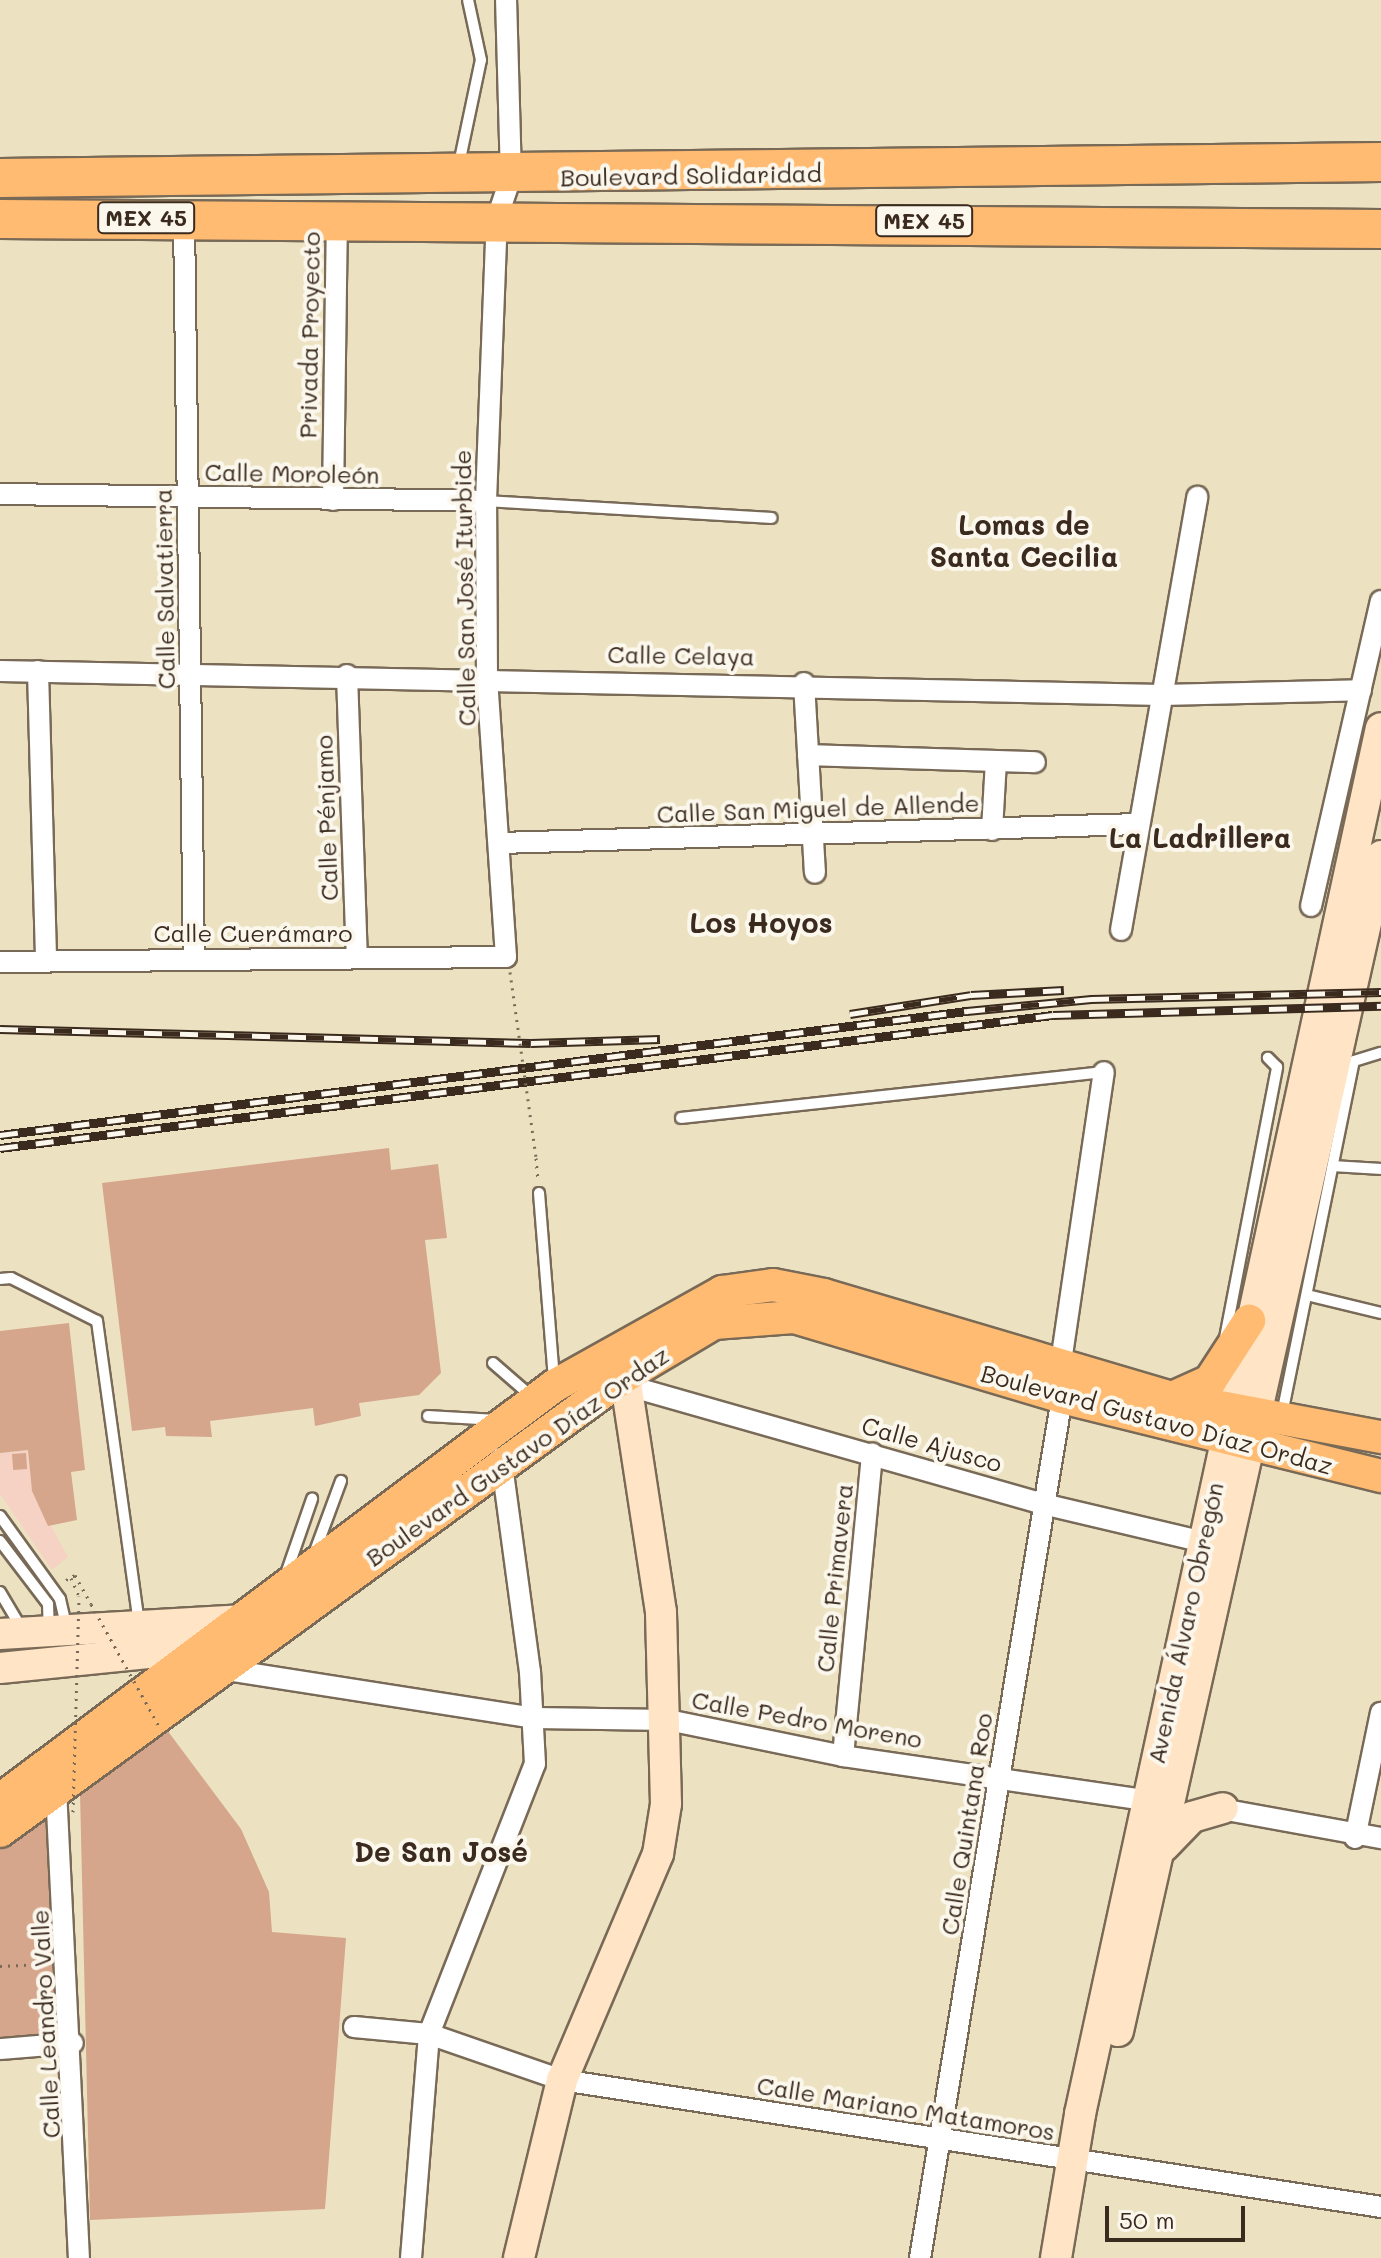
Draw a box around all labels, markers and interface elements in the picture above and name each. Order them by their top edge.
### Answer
street label: Boulevard Solidaridad [560,158,822,192]
road number: MEX 45 [96,200,196,236]
road number: MEX 45 [874,203,974,239]
street label: Privada Proyecto [293,231,325,439]
street label: Calle San José Iturbide [447,449,481,727]
street label: Calle Moroleón [204,457,380,489]
street label: Calle Salvatierra [148,488,180,690]
district label: Lomas de Santa Cecilia [930,507,1118,573]
street label: Calle Celaya [607,639,755,671]
street label: Calle Pénjamo [309,735,343,901]
street label: Calle San Miguel de Allende [656,788,980,828]
district label: La Ladrillera [1109,820,1291,854]
district label: Los Hoyos [689,905,833,939]
street label: Calle Cuerámaro [153,919,353,947]
street label: Boulevard Gustavo Díaz Ordaz [360,1340,674,1572]
street label: Boulevard Gustavo Díaz Ordaz [978,1358,1336,1480]
street label: Calle Ajusco [859,1410,1005,1478]
street label: Avenida Álvaro Obregón [1141,1480,1229,1766]
street label: Calle Primavera [810,1482,858,1674]
street label: Calle Pedro Moreno [690,1685,924,1753]
street label: Calle Quintana Roo [934,1711,998,1937]
district label: De San José [354,1834,528,1868]
street label: Calle Leandro Valle [25,1909,65,2139]
street label: Calle Mariano Matamoros [755,2070,1057,2146]
scale bar [1109,2190,1249,2240]
text: 50 m [1119,2204,1175,2235]

